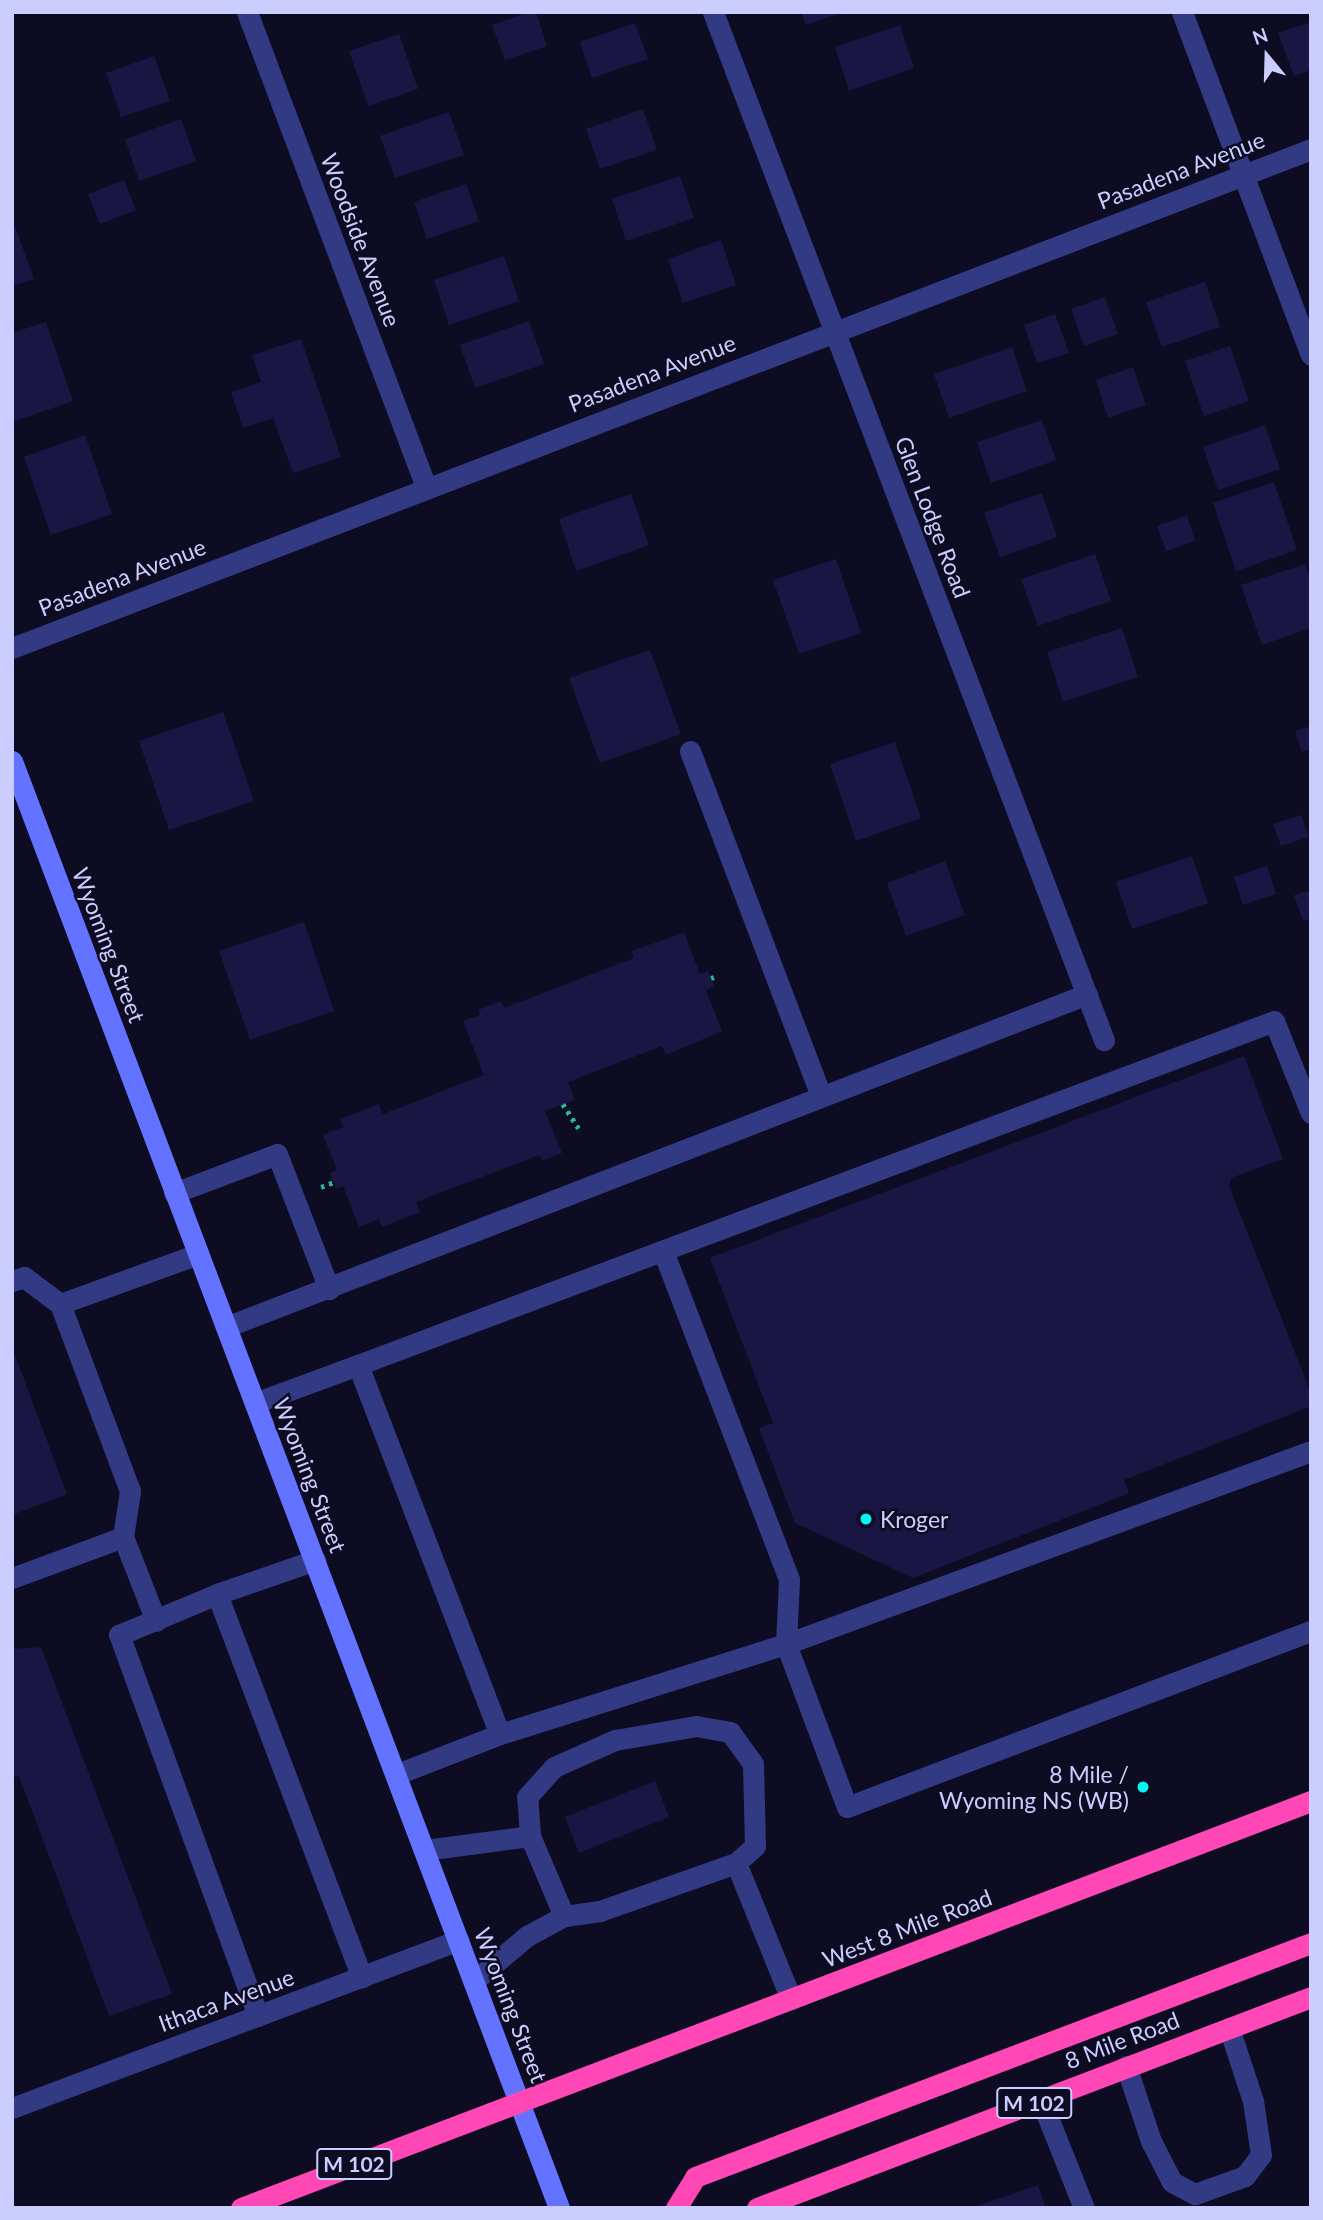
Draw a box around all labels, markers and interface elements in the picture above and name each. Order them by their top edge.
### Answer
north arrow [1232,21,1302,91]
text: N [1249,22,1271,49]
street label: Pasadena Avenue [1093,125,1269,215]
street label: Woodside Avenue [315,149,407,331]
street label: Pasadena Avenue [564,328,740,418]
street label: Glen Lodge Road [890,432,976,602]
street label: Pasadena Avenue [34,532,210,622]
street label: Wyoming Street [67,864,151,1026]
street label: Wyoming Street [268,1394,352,1556]
place label: Kroger [880,1505,948,1533]
marker: Kroger [858,1511,874,1527]
place label: 8 Mile / Wyoming NS (WB) [939,1760,1129,1814]
marker: 8 Mile / Wyoming NS (WB) [1135,1779,1151,1795]
street label: West 8 Mile Road [818,1883,996,1973]
street label: Wyoming Street [469,1924,553,2086]
street label: Ithaca Avenue [154,1963,298,2037]
street label: 8 Mile Road [1061,2006,1183,2074]
road number: M 102 [996,2086,1072,2120]
road number: M 102 [316,2146,392,2182]

